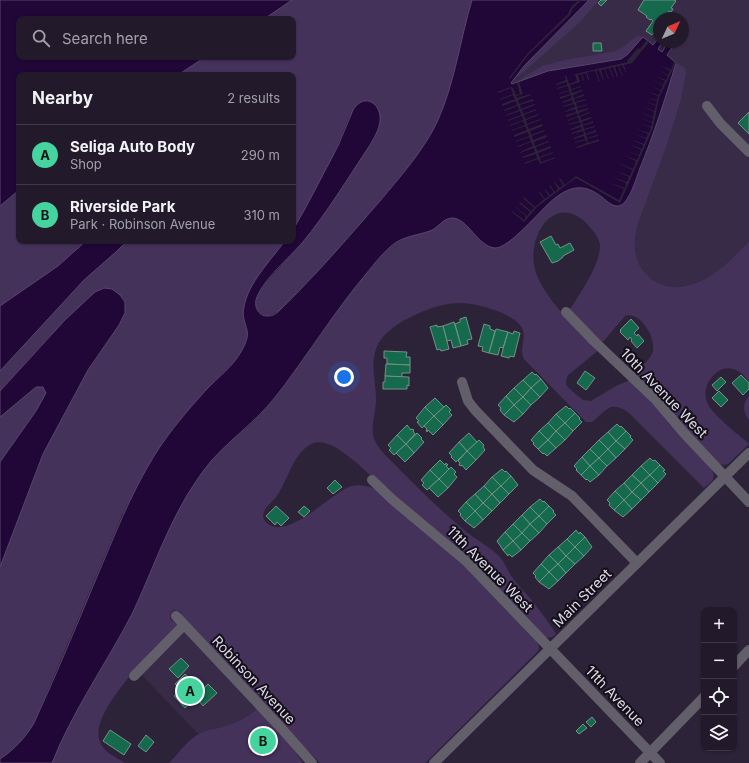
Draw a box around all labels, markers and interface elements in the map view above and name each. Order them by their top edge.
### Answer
north arrow [653,12,689,48]
search box [16,16,296,60]
icon: search [30,27,52,49]
text: Search here [62,29,148,48]
text: Nearby [32,88,93,108]
text: 2 results [227,90,280,106]
text: Seliga Auto Body [70,137,195,156]
text: A [40,147,50,163]
text: 290 m [241,147,280,163]
text: Shop [70,156,102,172]
text: Riverside Park [70,197,175,216]
text: B [41,207,49,223]
text: 310 m [243,207,280,223]
text: Park · Robinson Avenue [70,216,215,232]
street label: 10th Avenue West [617,344,712,441]
your location [334,367,354,387]
street label: 11th Avenue West [444,522,537,616]
street label: Main Street [549,565,615,630]
map controls [701,607,737,751]
button: + [701,607,737,643]
street label: Robinson Avenue [209,632,300,727]
button: − [701,643,737,679]
street label: 11th Avenue [582,662,648,729]
pin: A [177,676,203,706]
button: locate [701,679,737,715]
button: layers [701,715,737,751]
pin: B [250,726,276,756]

